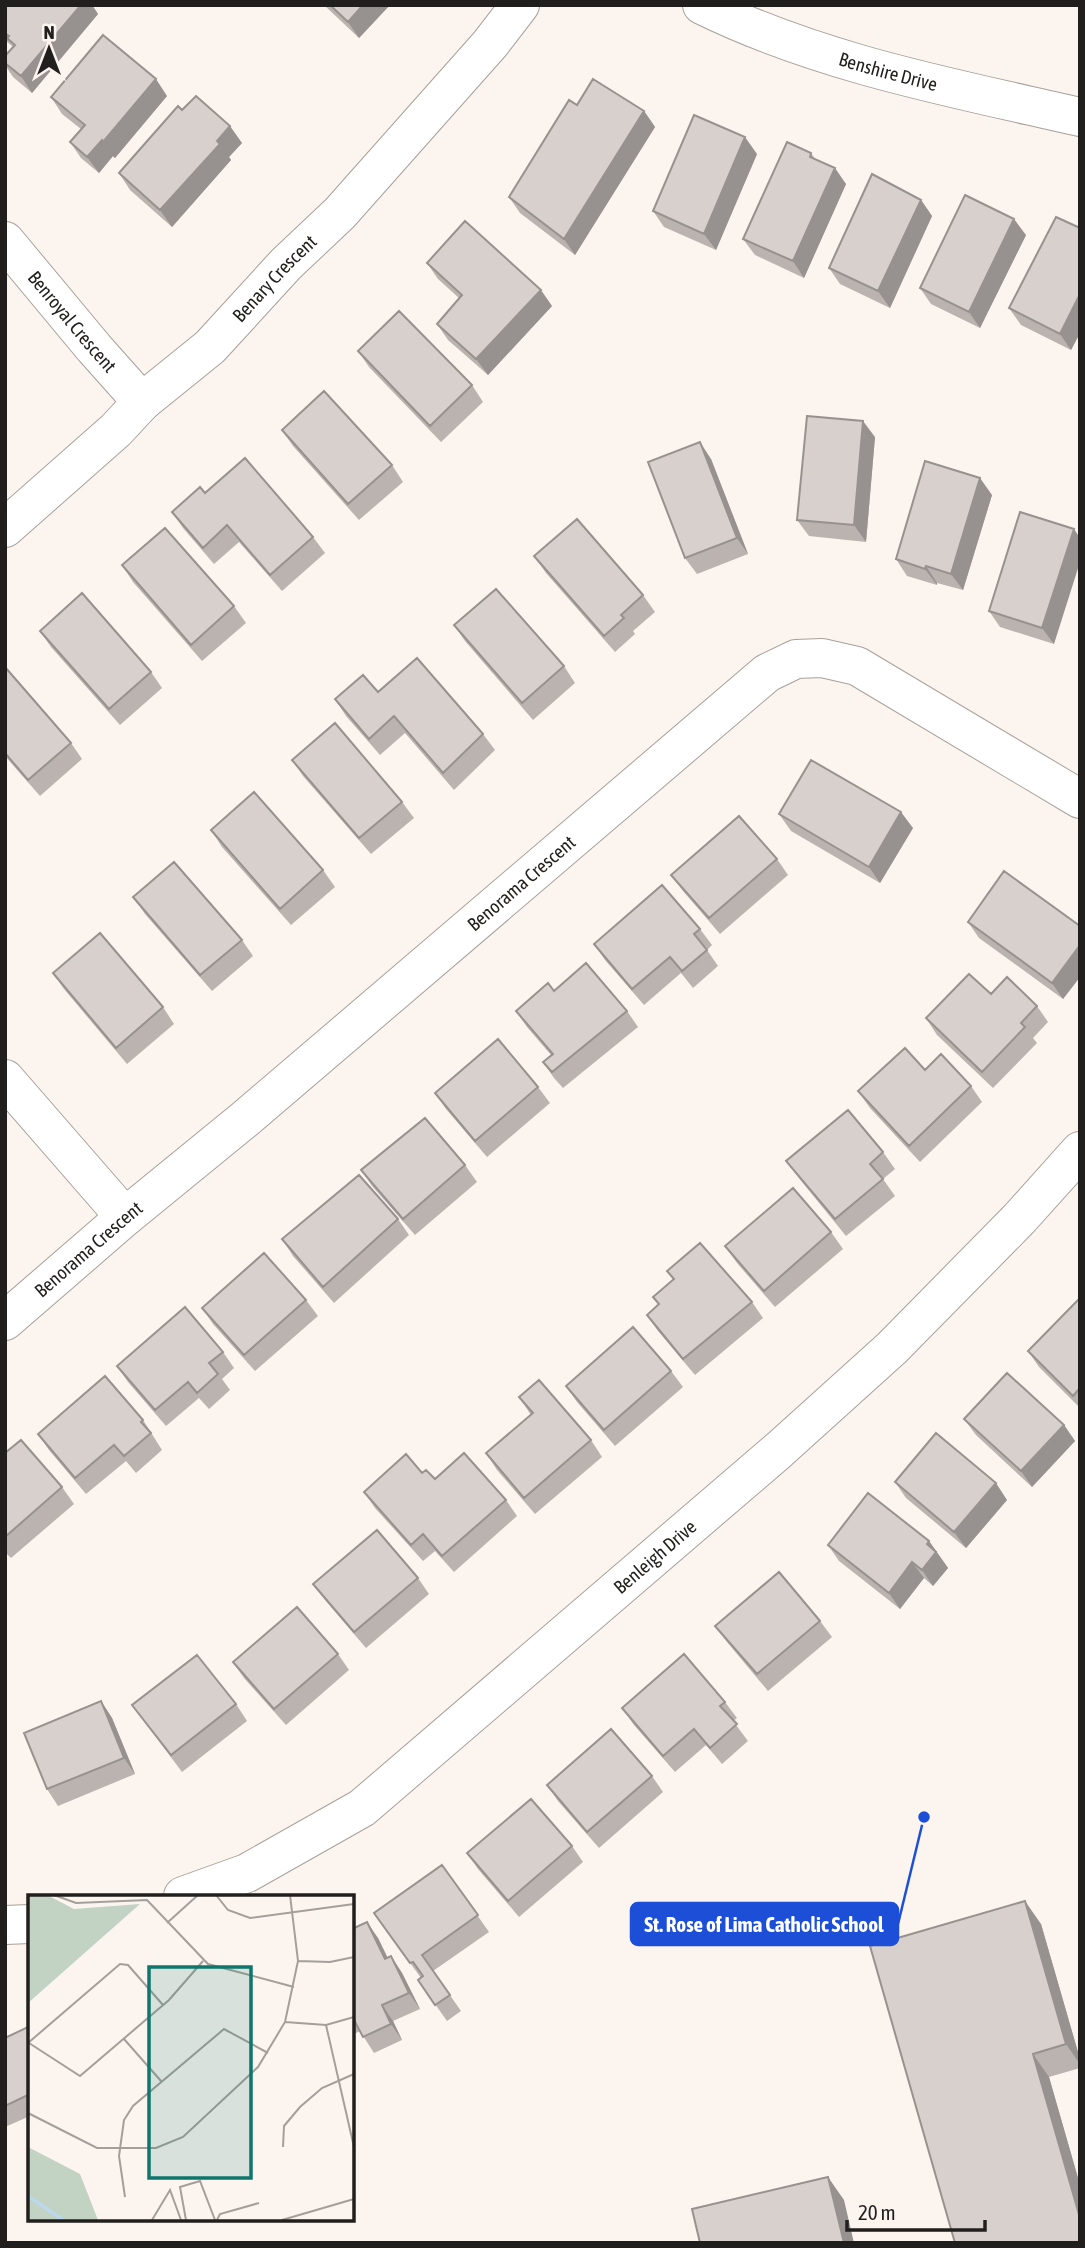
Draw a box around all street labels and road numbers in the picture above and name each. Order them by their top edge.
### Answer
street label: Benshire Drive [836,48,940,95]
street label: Benary Crescent [228,230,321,326]
street label: Benroyal Crescent [24,267,121,377]
street label: Benorama Crescent [463,831,580,935]
street label: Benorama Crescent [30,1197,146,1301]
street label: Benleigh Drive [609,1515,701,1598]

